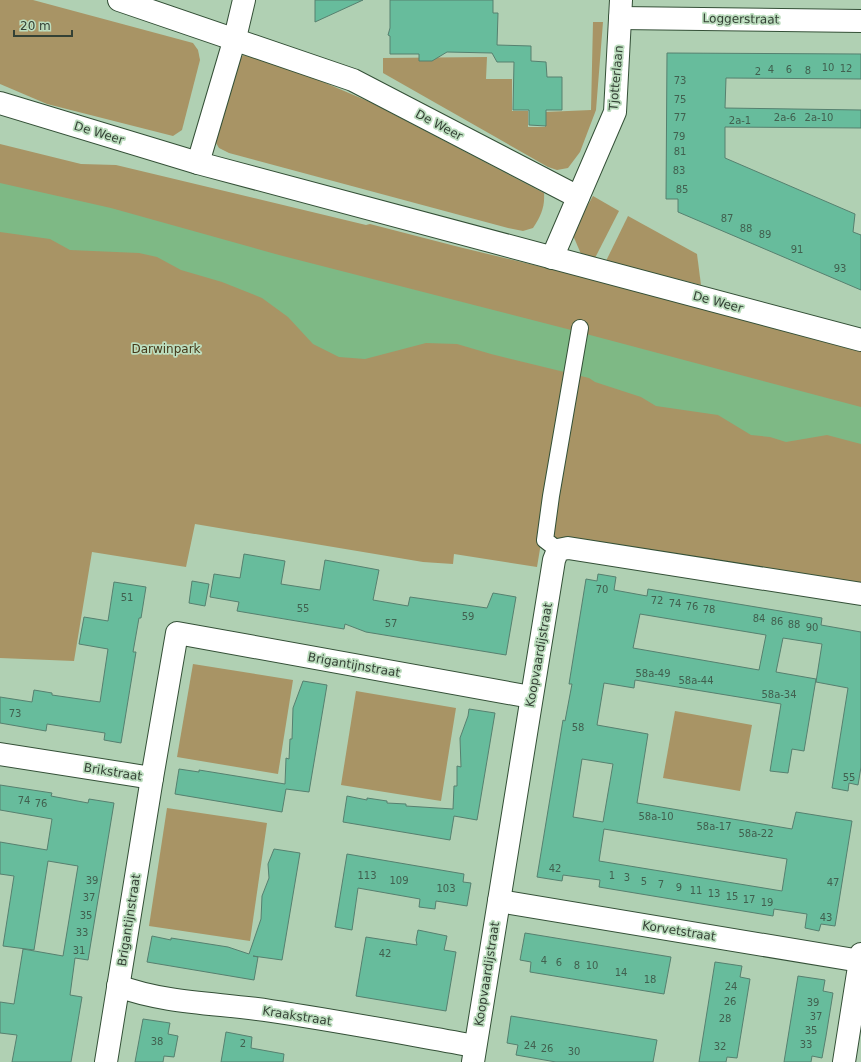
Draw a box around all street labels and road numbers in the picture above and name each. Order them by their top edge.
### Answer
street label: Loggerstraat [703,11,780,27]
street label: Tjotterlaan [606,45,626,112]
street label: De Weer [413,107,465,143]
street label: De Weer [72,119,126,147]
street label: De Weer [691,289,745,315]
street label: Koopvaardijstraat [523,601,555,708]
street label: Brigantijnstraat [307,650,401,680]
street label: Brikstraat [83,760,143,784]
street label: Brigantijnstraat [115,873,143,967]
street label: Korvetstraat [641,918,717,944]
street label: Koopvaardijstraat [472,920,502,1027]
street label: Kraakstraat [261,1004,333,1028]

